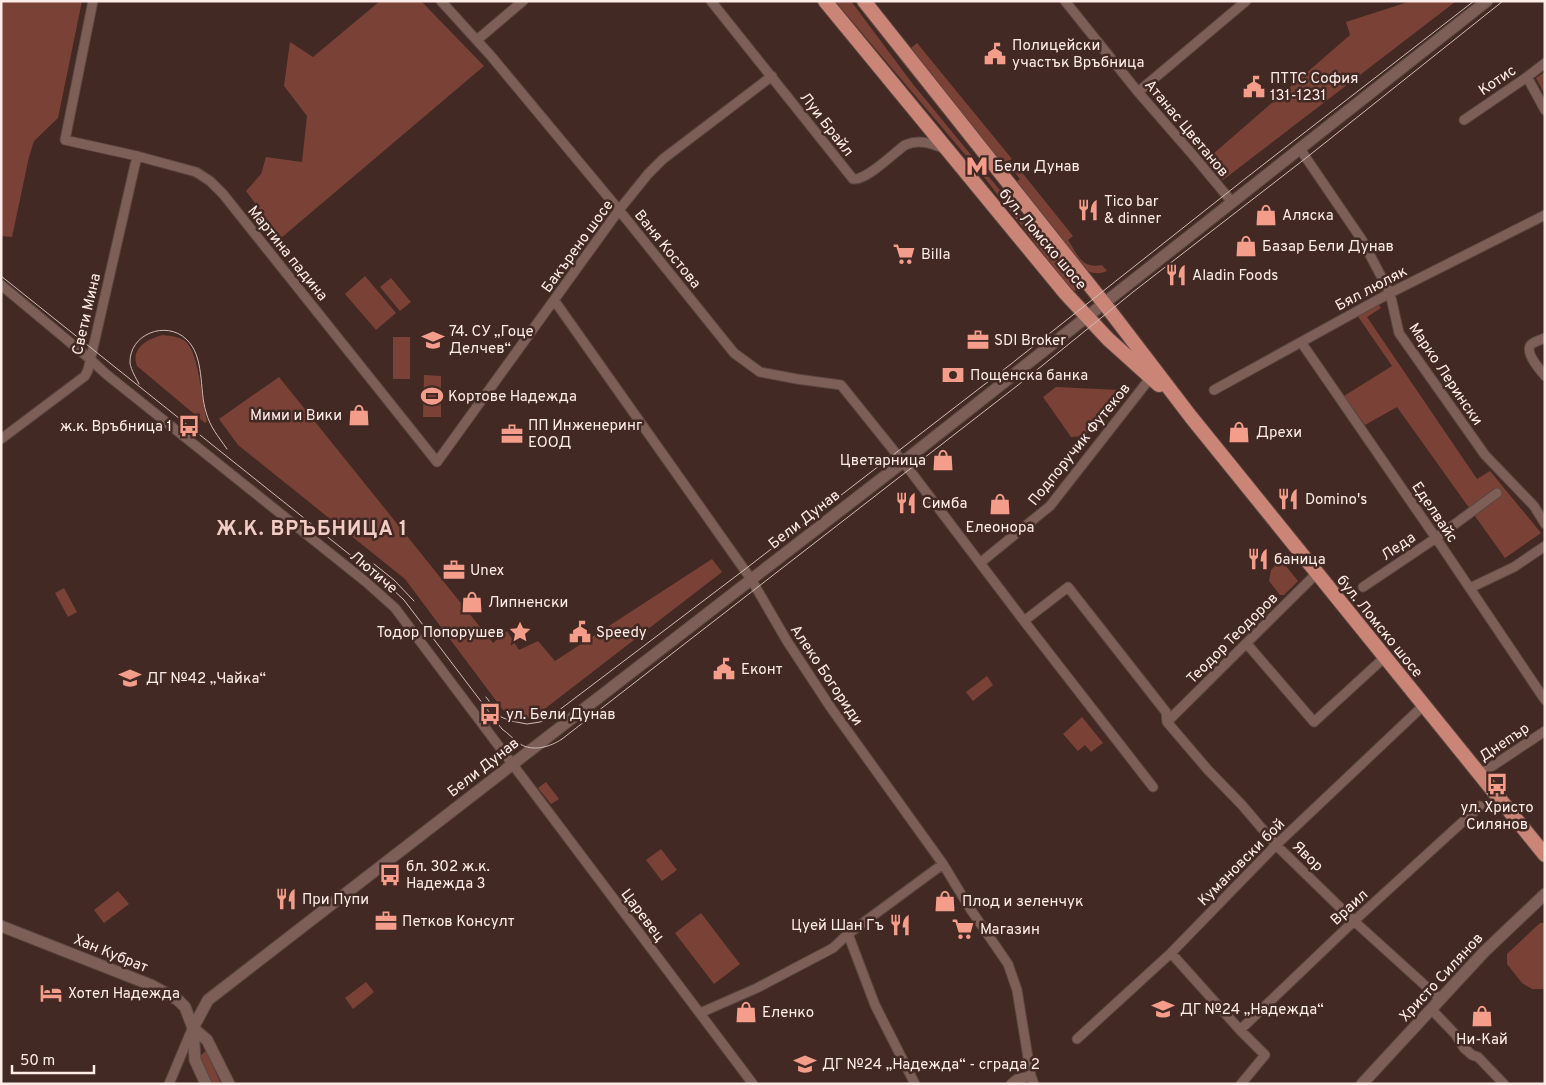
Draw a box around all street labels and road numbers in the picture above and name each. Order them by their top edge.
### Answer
street label: Котис [1475,62,1520,101]
street label: Атанас Цветанов [1140,76,1232,182]
street label: Луи Брайл [795,89,857,161]
street label: бул. Ломско шосе [994,185,1090,295]
street label: Бакърено шосе [538,197,618,297]
street label: Мартина падина [243,203,331,305]
street label: Ваня Костова [629,207,704,293]
street label: Бял люляк [1332,262,1411,316]
street label: Свети Мина [69,272,106,357]
street label: Марко Лерински [1403,320,1486,430]
street label: Подпоручик Футеков [1025,380,1136,510]
street label: Еделвайс [1407,479,1461,547]
street label: Бели Дунав [765,486,845,554]
street label: Леда [1378,529,1420,566]
street label: Лютиче [345,548,401,599]
street label: бул. Ломско шосе [1332,572,1426,682]
street label: Теодор Теодоров [1183,589,1283,689]
street label: Алеко Богориди [785,622,866,730]
street label: Днепър [1476,720,1534,767]
street label: Бели Дунав [444,734,524,802]
street label: Кумановски бой [1194,815,1290,911]
street label: Явор [1287,838,1327,876]
street label: Царевец [616,886,668,946]
street label: Враил [1327,886,1373,930]
street label: Христо Силянов [1396,930,1488,1026]
street label: Хан Кубрат [71,931,151,978]

